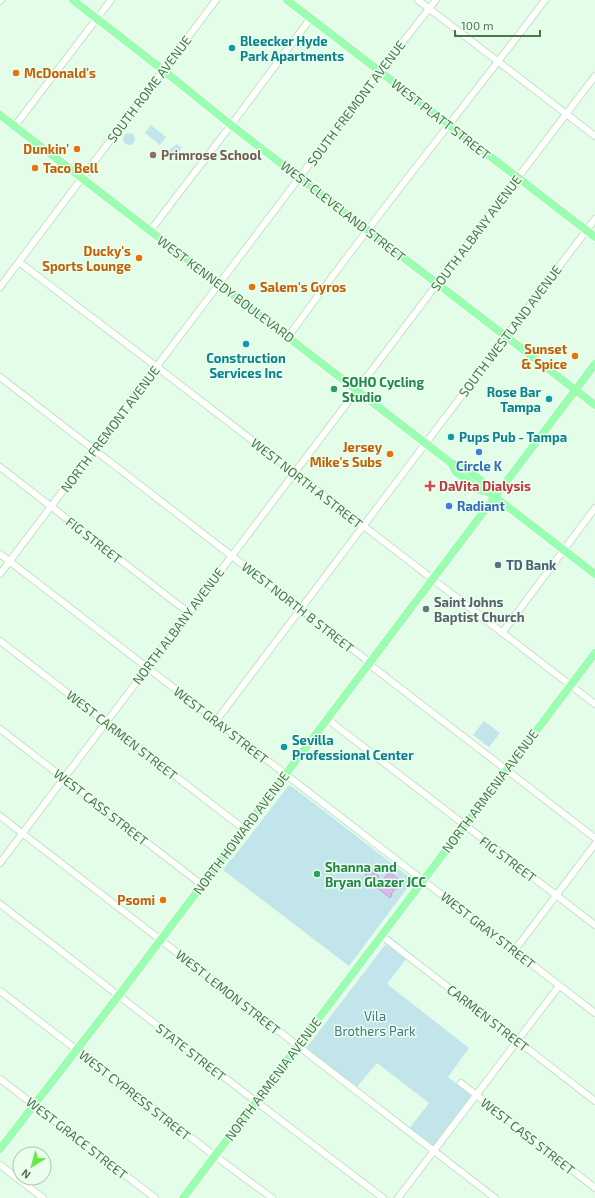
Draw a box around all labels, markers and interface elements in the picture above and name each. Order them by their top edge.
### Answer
scale bar [455,12,540,38]
text: 100 m [461,18,493,32]
street label: SOUTH ROME AVENUE [104,32,194,146]
place label: Bleecker Hyde Park Apartments [240,33,344,64]
street label: SOUTH FREMONT AVENUE [304,37,408,169]
marker: Bleecker Hyde Park Apartments [227,43,237,53]
place label: McDonald's [24,65,96,81]
marker: McDonald's [11,68,21,78]
street label: WEST PLATT STREET [388,75,494,163]
place label: Dunkin' [23,141,69,157]
marker: Dunkin' [72,144,82,154]
place label: Primrose School [161,147,262,163]
marker: Primrose School [148,150,158,160]
street label: WEST CLEVELAND STREET [277,157,409,265]
place label: Taco Bell [43,160,99,176]
marker: Taco Bell [30,163,40,173]
street label: SOUTH ALBANY AVENUE [427,172,525,294]
street label: WEST KENNEDY BOULEVARD [154,232,298,346]
place label: Ducky's Sports Lounge [42,243,131,274]
marker: Ducky's Sports Lounge [134,253,144,263]
street label: SOUTH WESTLAND AVENUE [455,262,565,400]
place label: Salem's Gyros [260,279,346,295]
marker: Salem's Gyros [247,282,257,292]
marker: Construction Services Inc [241,339,251,349]
place label: Sunset & Spice [521,341,568,372]
place label: Construction Services Inc [206,350,286,381]
marker: Sunset & Spice [570,351,580,361]
street label: NORTH FREMONT AVENUE [57,363,163,495]
place label: SOHO Cycling Studio [342,374,424,405]
marker: SOHO Cycling Studio [329,384,339,394]
place label: Rose Bar Tampa [487,384,541,415]
marker: Rose Bar Tampa [544,394,554,404]
place label: Pups Pub - Tampa [459,429,567,445]
marker: Pups Pub - Tampa [446,432,456,442]
street label: WEST NORTH A STREET [248,434,366,532]
place label: Jersey Mike's Subs [310,439,383,470]
marker: Circle K [474,447,484,457]
marker: Jersey Mike's Subs [385,449,395,459]
place label: Circle K [456,458,503,474]
place label: DaVita Dialysis [439,478,531,494]
marker: DaVita Dialysis [424,480,436,492]
place label: Radiant [457,498,505,514]
marker: Radiant [444,501,454,511]
street label: FIG STREET [63,513,125,567]
place label: TD Bank [506,557,557,573]
street label: WEST NORTH B STREET [239,558,358,656]
marker: TD Bank [493,560,503,570]
street label: NORTH ALBANY AVENUE [129,564,227,688]
place label: Saint Johns Baptist Church [434,594,525,625]
marker: Saint Johns Baptist Church [421,604,431,614]
street label: WEST GRAY STREET [171,683,272,767]
street label: WEST CARMEN STREET [63,687,181,784]
street label: NORTH ARMENIA AVENUE [438,726,542,856]
place label: Sevilla Professional Center [292,732,414,763]
marker: Sevilla Professional Center [279,742,289,752]
street label: WEST CASS STREET [51,765,152,849]
street label: NORTH HOWARD AVENUE [190,768,292,898]
street label: FIG STREET [477,833,540,886]
place label: Shanna and Bryan Glazer JCC [325,859,427,890]
marker: Shanna and Bryan Glazer JCC [312,869,322,879]
street label: WEST GRAY STREET [438,888,539,972]
place label: Psomi [117,892,155,908]
marker: Psomi [158,895,168,905]
street label: WEST LEMON STREET [173,946,284,1038]
street label: CARMEN STREET [444,981,532,1055]
park label: Vila Brothers Park [334,1008,416,1039]
street label: NORTH ARMENIA AVENUE [221,1014,325,1144]
street label: STATE STREET [153,1020,229,1084]
street label: WEST CYPRESS STREET [76,1046,194,1144]
street label: WEST GRACE STREET [23,1094,131,1183]
street label: WEST CASS STREET [478,1094,579,1178]
north arrow [12,1146,52,1186]
text: N [19,1167,33,1182]

